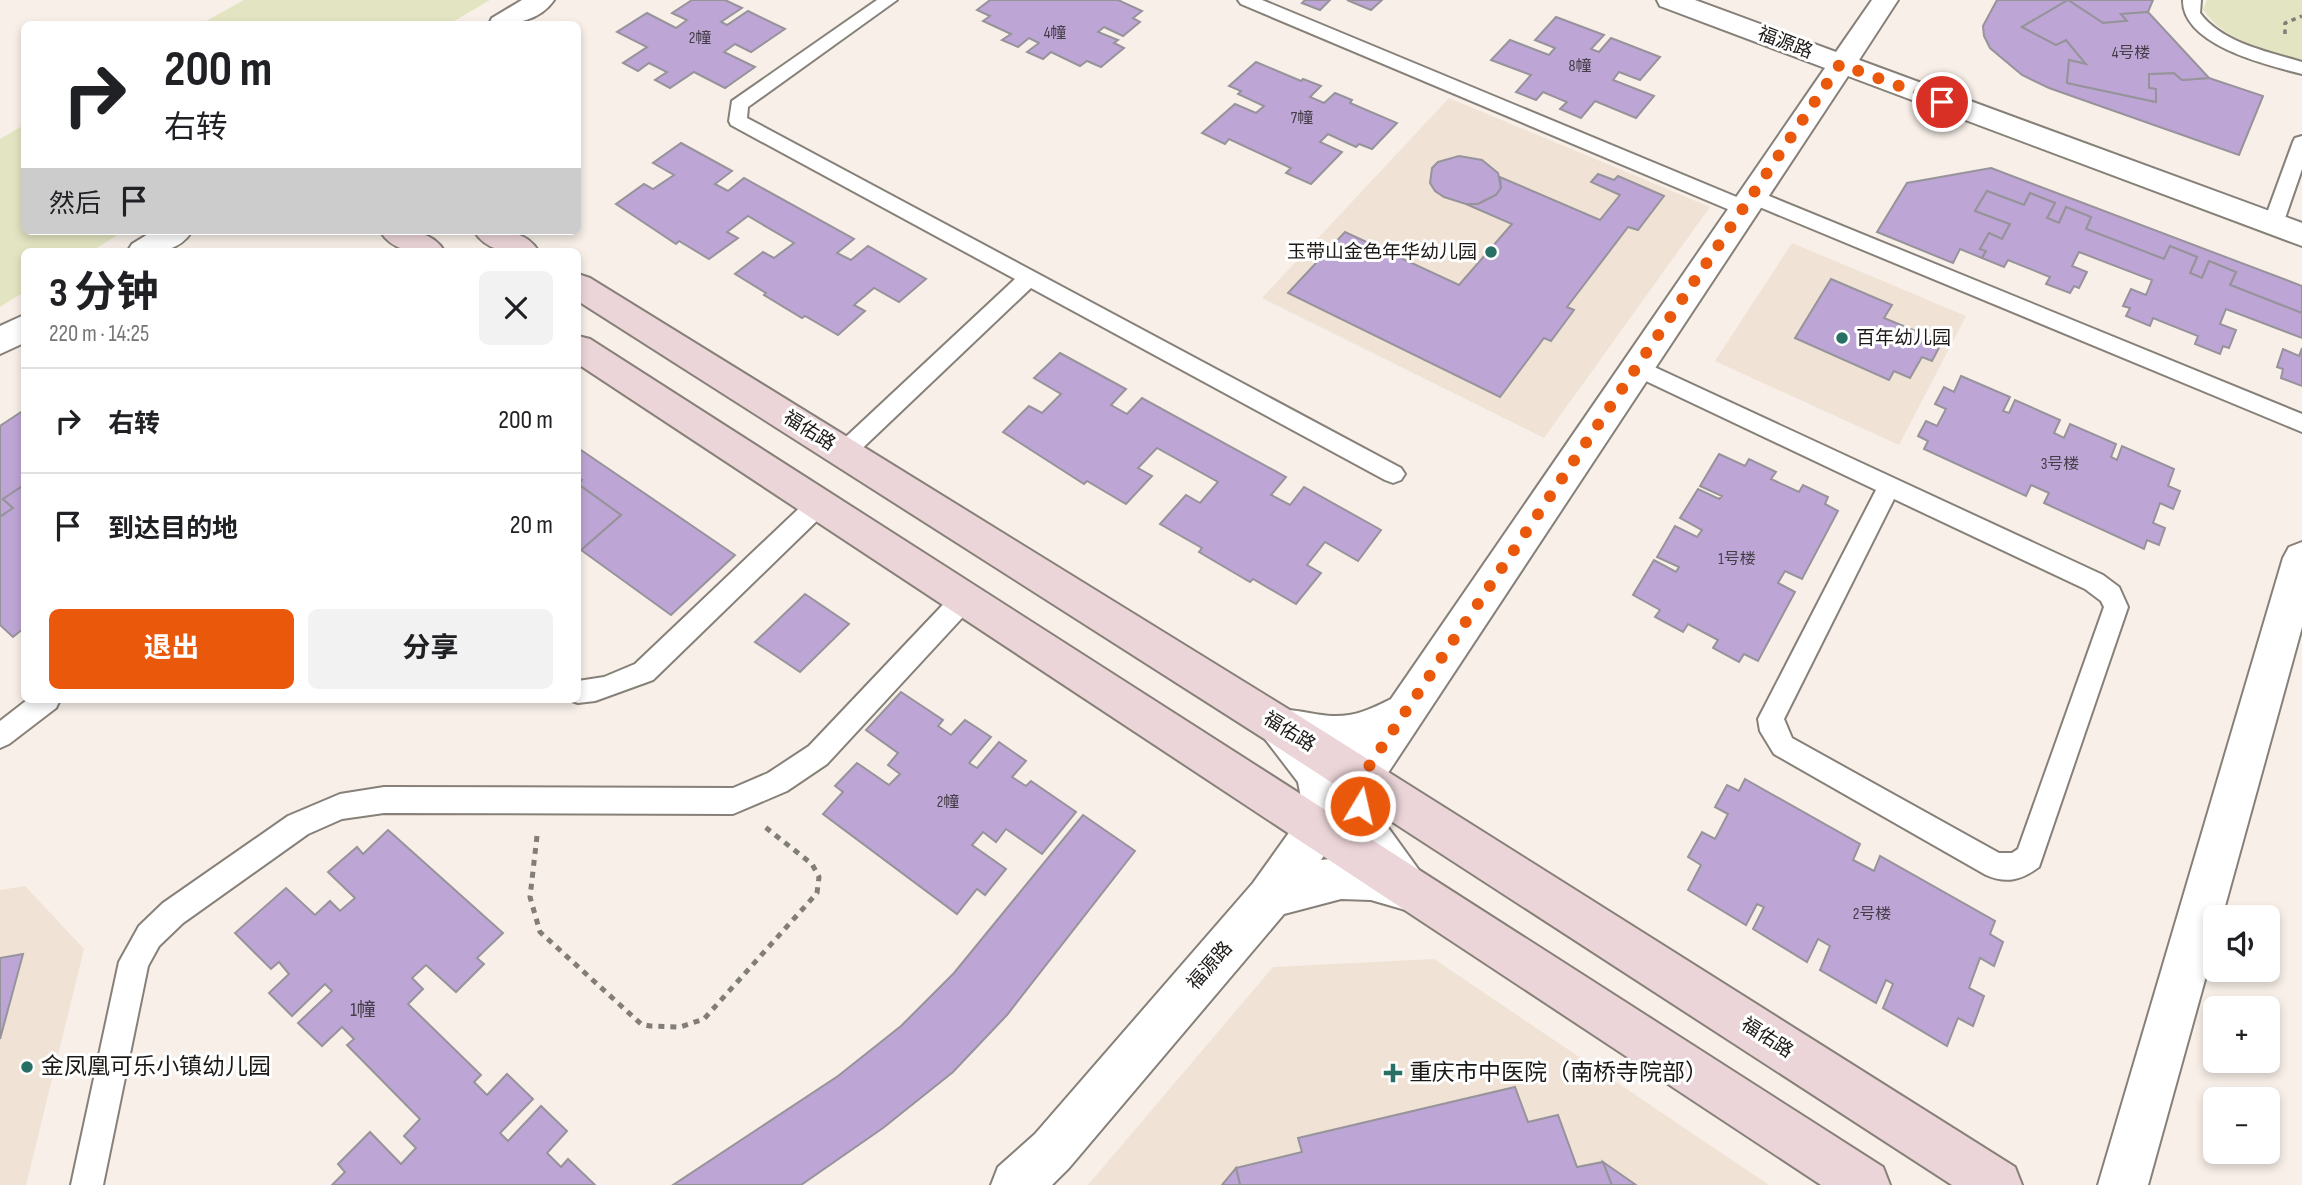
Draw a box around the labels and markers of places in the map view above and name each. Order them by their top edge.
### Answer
pin [1912,72,1972,132]
place label: 玉带山金色年华幼儿园 [1287,241,1477,264]
marker: 玉带山金色年华幼儿园 [1483,244,1499,260]
place label: 百年幼儿园 [1856,327,1951,350]
marker: 百年幼儿园 [1834,330,1850,346]
place label: 金凤凰可乐小镇幼儿园 [41,1053,271,1081]
marker: 金凤凰可乐小镇幼儿园 [19,1059,35,1075]
place label: 重庆市中医院（南桥寺院部） [1409,1059,1708,1087]
marker: 重庆市中医院（南桥寺院部） [1383,1063,1403,1083]

